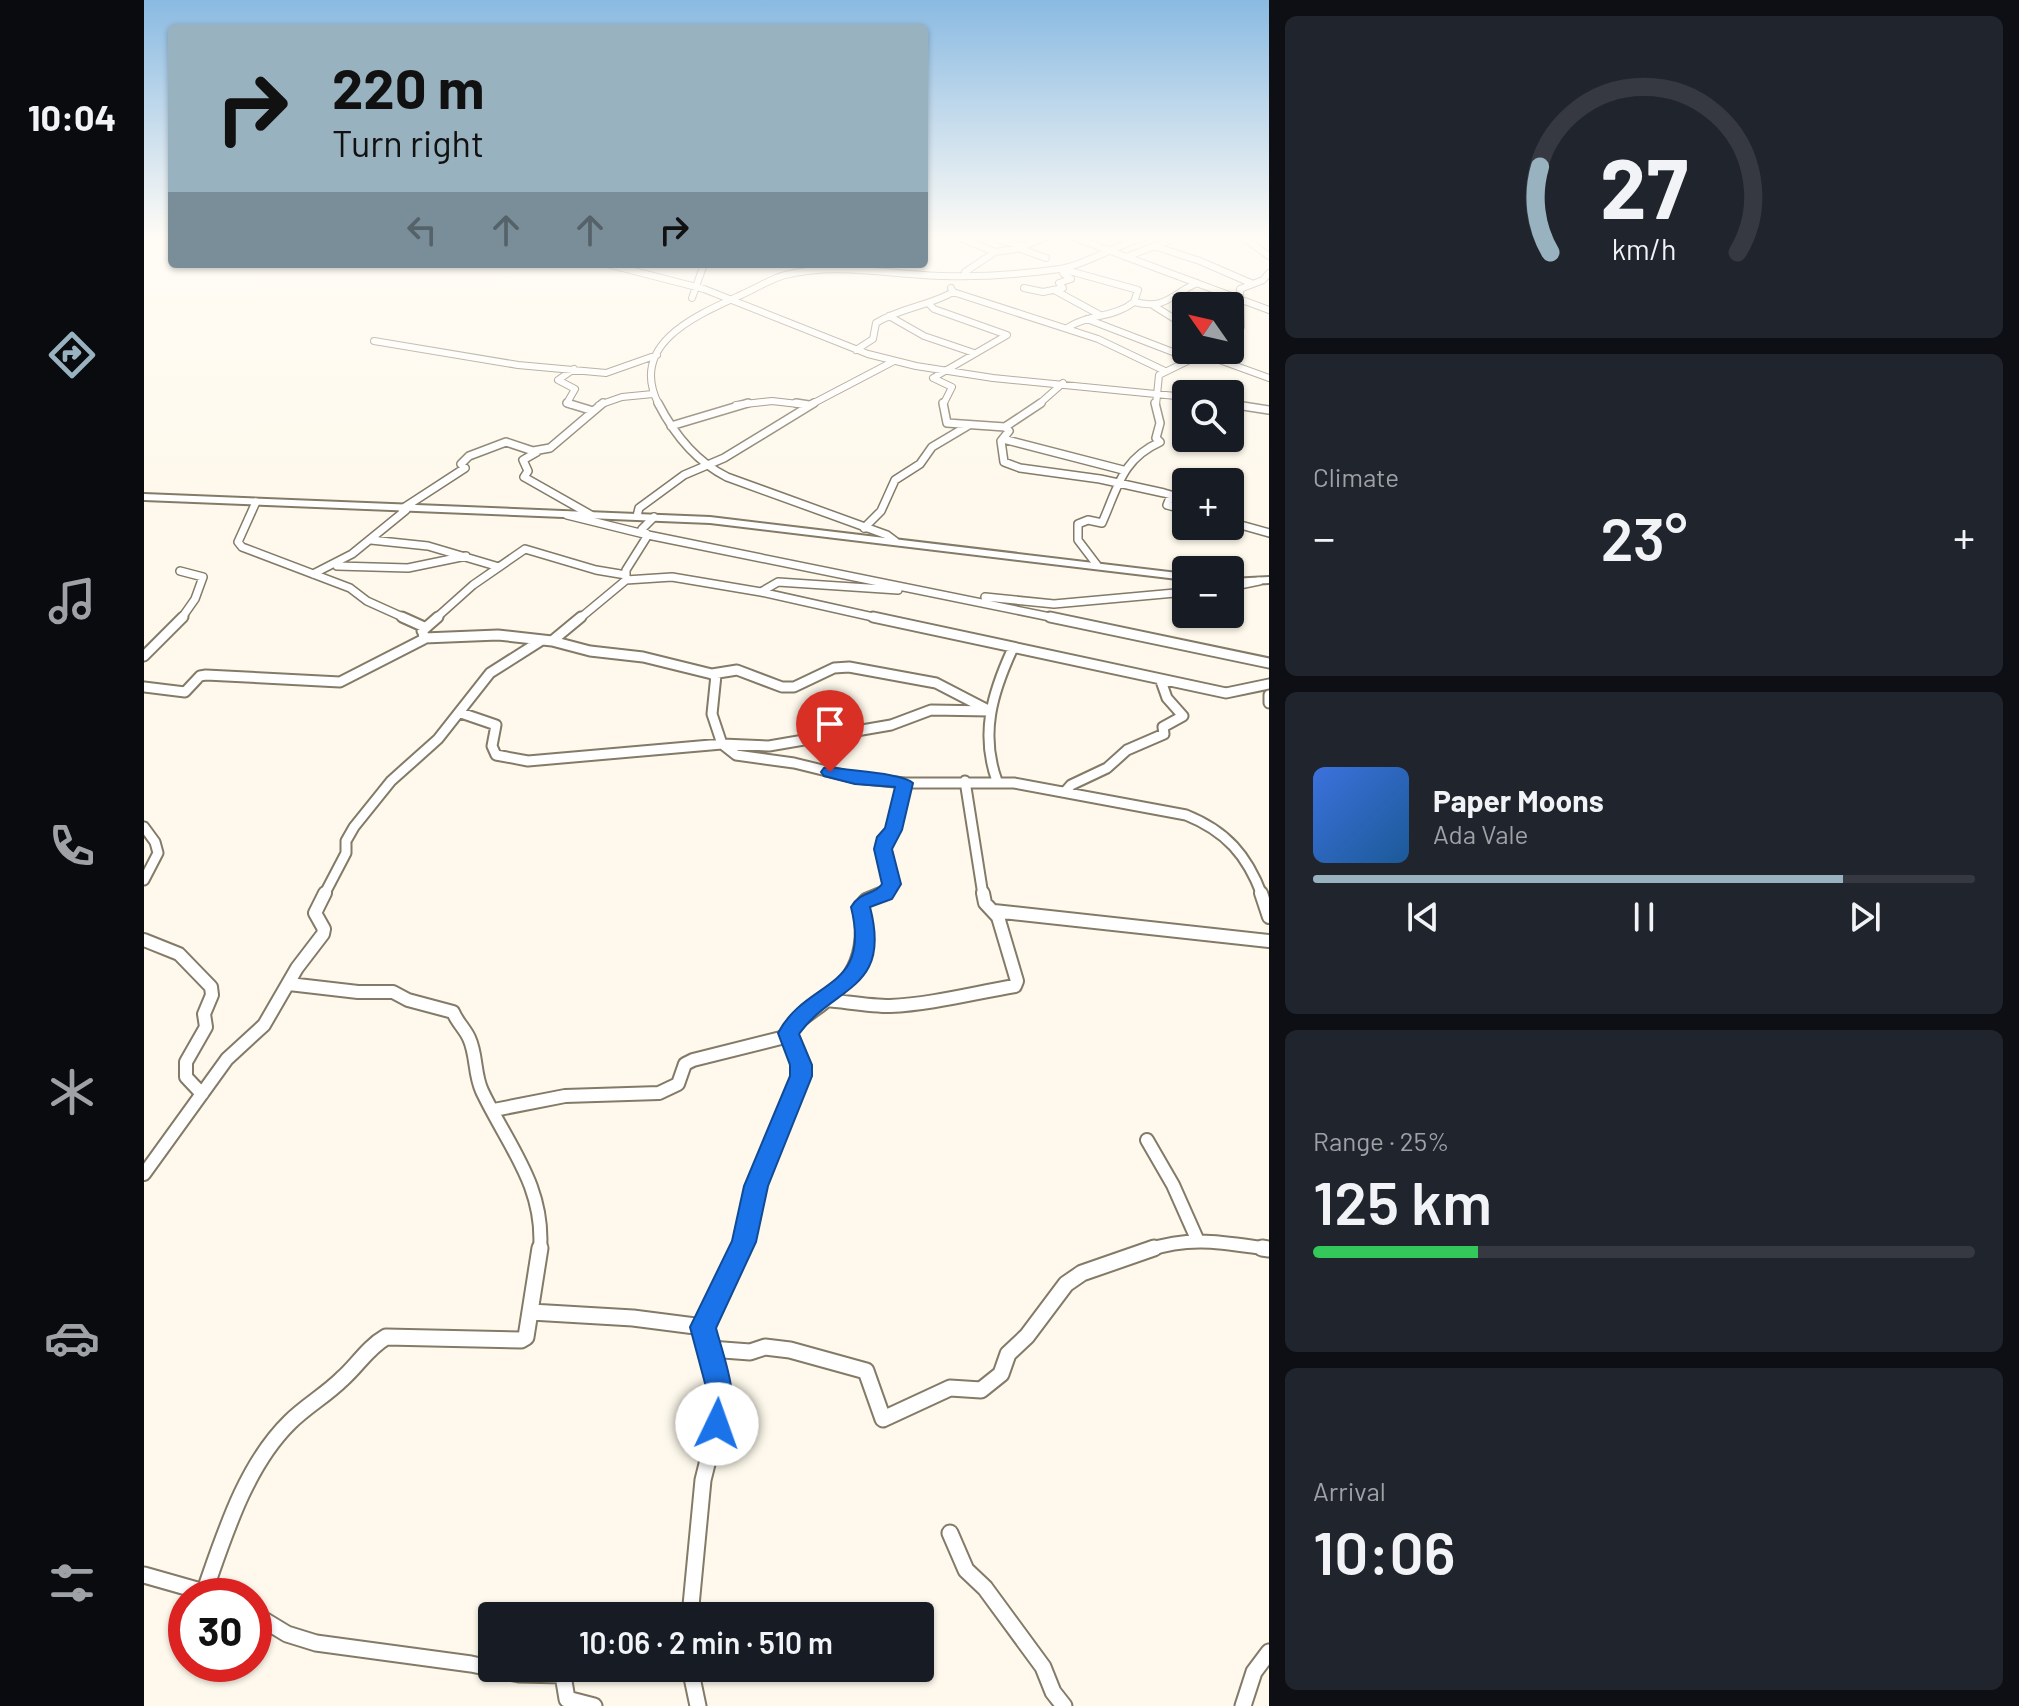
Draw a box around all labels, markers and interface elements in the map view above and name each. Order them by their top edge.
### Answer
text: 220 m [332,53,485,120]
icon: right [200,56,304,160]
text: 10:04 [28,95,116,138]
text: Turn right [332,121,484,164]
text: 27 [1600,136,1688,236]
icon: left [400,208,444,252]
icon: ahead [484,208,528,252]
icon: ahead [568,208,612,252]
icon: right [652,208,696,252]
text: km/h [1612,231,1676,266]
north arrow [1172,292,1244,364]
map controls [1172,292,1244,628]
icon: directions [44,327,100,383]
button: search [1172,380,1244,452]
text: Climate [1313,461,1399,492]
button: + [1172,468,1244,540]
text: 23° [1601,501,1687,573]
text: − [1313,510,1335,563]
text: + [1953,510,1975,563]
button: − [1172,556,1244,628]
icon: music [44,573,100,629]
pin [796,690,864,772]
icon: arrive [808,702,852,746]
text: Paper Moons [1433,782,1604,818]
icon: phone [44,818,100,874]
text: Ada Vale [1433,818,1528,849]
icon: previous [1401,895,1445,939]
icon: pause [1622,895,1666,939]
icon: next [1843,895,1887,939]
icon: climate [44,1064,100,1120]
text: Range · 25% [1313,1125,1449,1156]
text: 125 km [1313,1165,1492,1237]
icon: car [44,1310,100,1366]
position arrow [675,1382,759,1466]
text: Arrival [1313,1475,1386,1506]
text: 10:06 [1313,1515,1455,1587]
icon: filters [44,1555,100,1611]
speed limit sign: 30 [168,1578,272,1682]
text: 10:06 · 2 min · 510 m [579,1624,833,1660]

